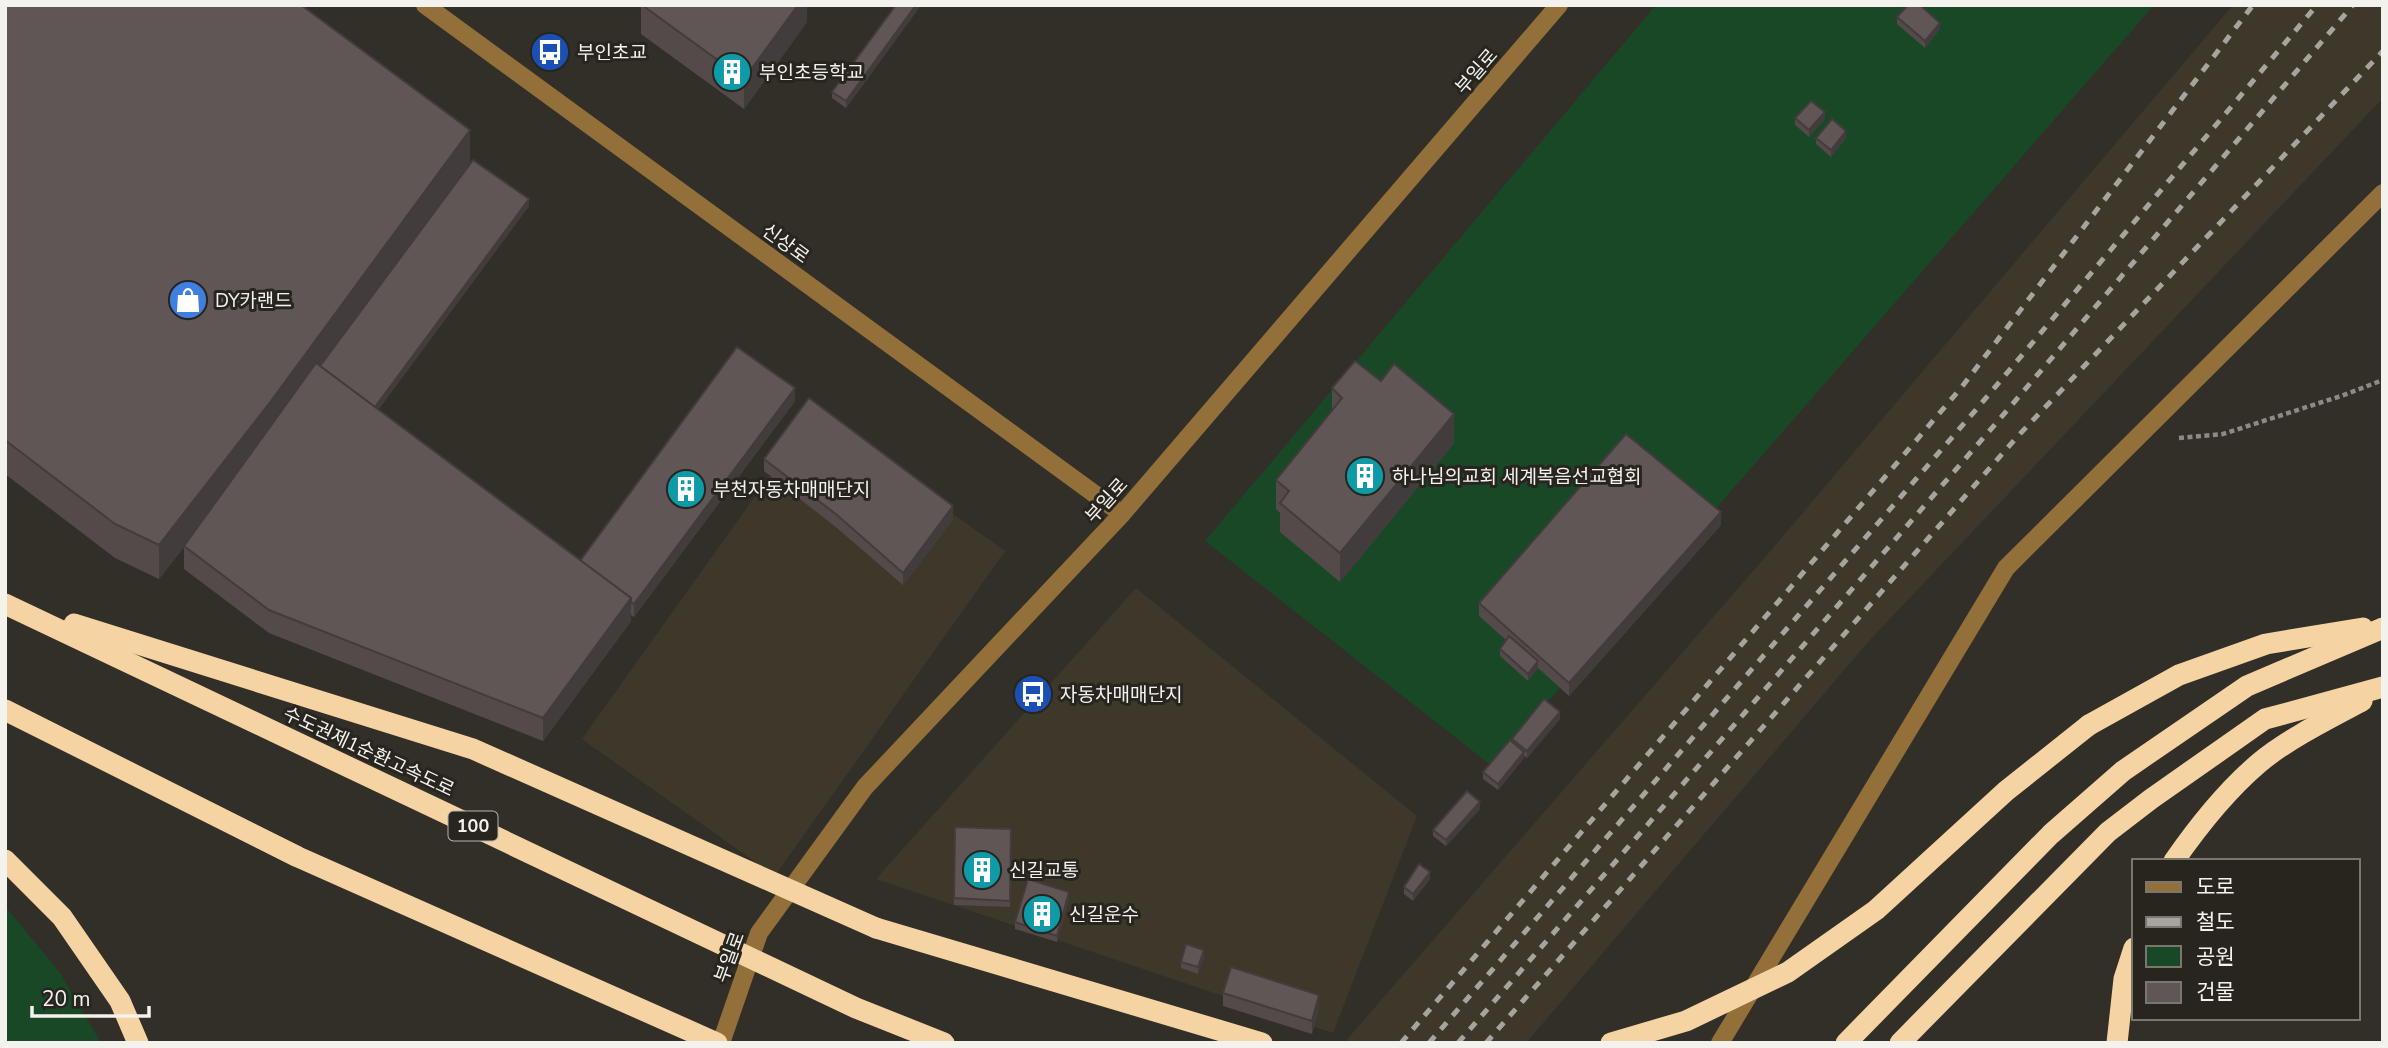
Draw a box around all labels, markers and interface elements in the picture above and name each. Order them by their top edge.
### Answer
bus stop icon: 부인초교 [529,31,571,73]
place label: 부인초교 [577,40,647,66]
street label: 부일로 [1450,43,1504,100]
building icon: 부인초등학교 [711,51,753,93]
place label: 부인초등학교 [759,60,864,86]
street label: 신상로 [757,218,814,270]
shop icon: DY카랜드 [167,279,209,321]
place label: DY카랜드 [215,288,292,314]
building icon: 하나님의교회 세계복음선교협회 [1344,455,1386,497]
place label: 하나님의교회 세계복음선교협회 [1392,464,1642,490]
building icon: 부천자동차매매단지 [665,468,707,510]
street label: 부일로 [1080,472,1134,529]
place label: 부천자동차매매단지 [713,477,870,503]
bus stop icon: 자동차매매단지 [1012,673,1054,715]
place label: 자동차매매단지 [1060,682,1182,708]
street label: 수도권제1순환고속도로 [279,701,458,803]
road number: 100 [448,812,498,840]
building icon: 신길교통 [961,849,1003,891]
place label: 신길교통 [1009,858,1079,884]
legend [2132,859,2360,1020]
text: 도로 [2196,873,2235,901]
building icon: 신길운수 [1021,893,1063,935]
place label: 신길운수 [1069,902,1139,928]
text: 철도 [2196,908,2235,936]
street label: 부일로 [709,928,751,986]
text: 공원 [2196,943,2235,971]
scale bar [32,974,149,1018]
text: 건물 [2196,978,2235,1006]
text: 20 m [42,985,91,1013]

